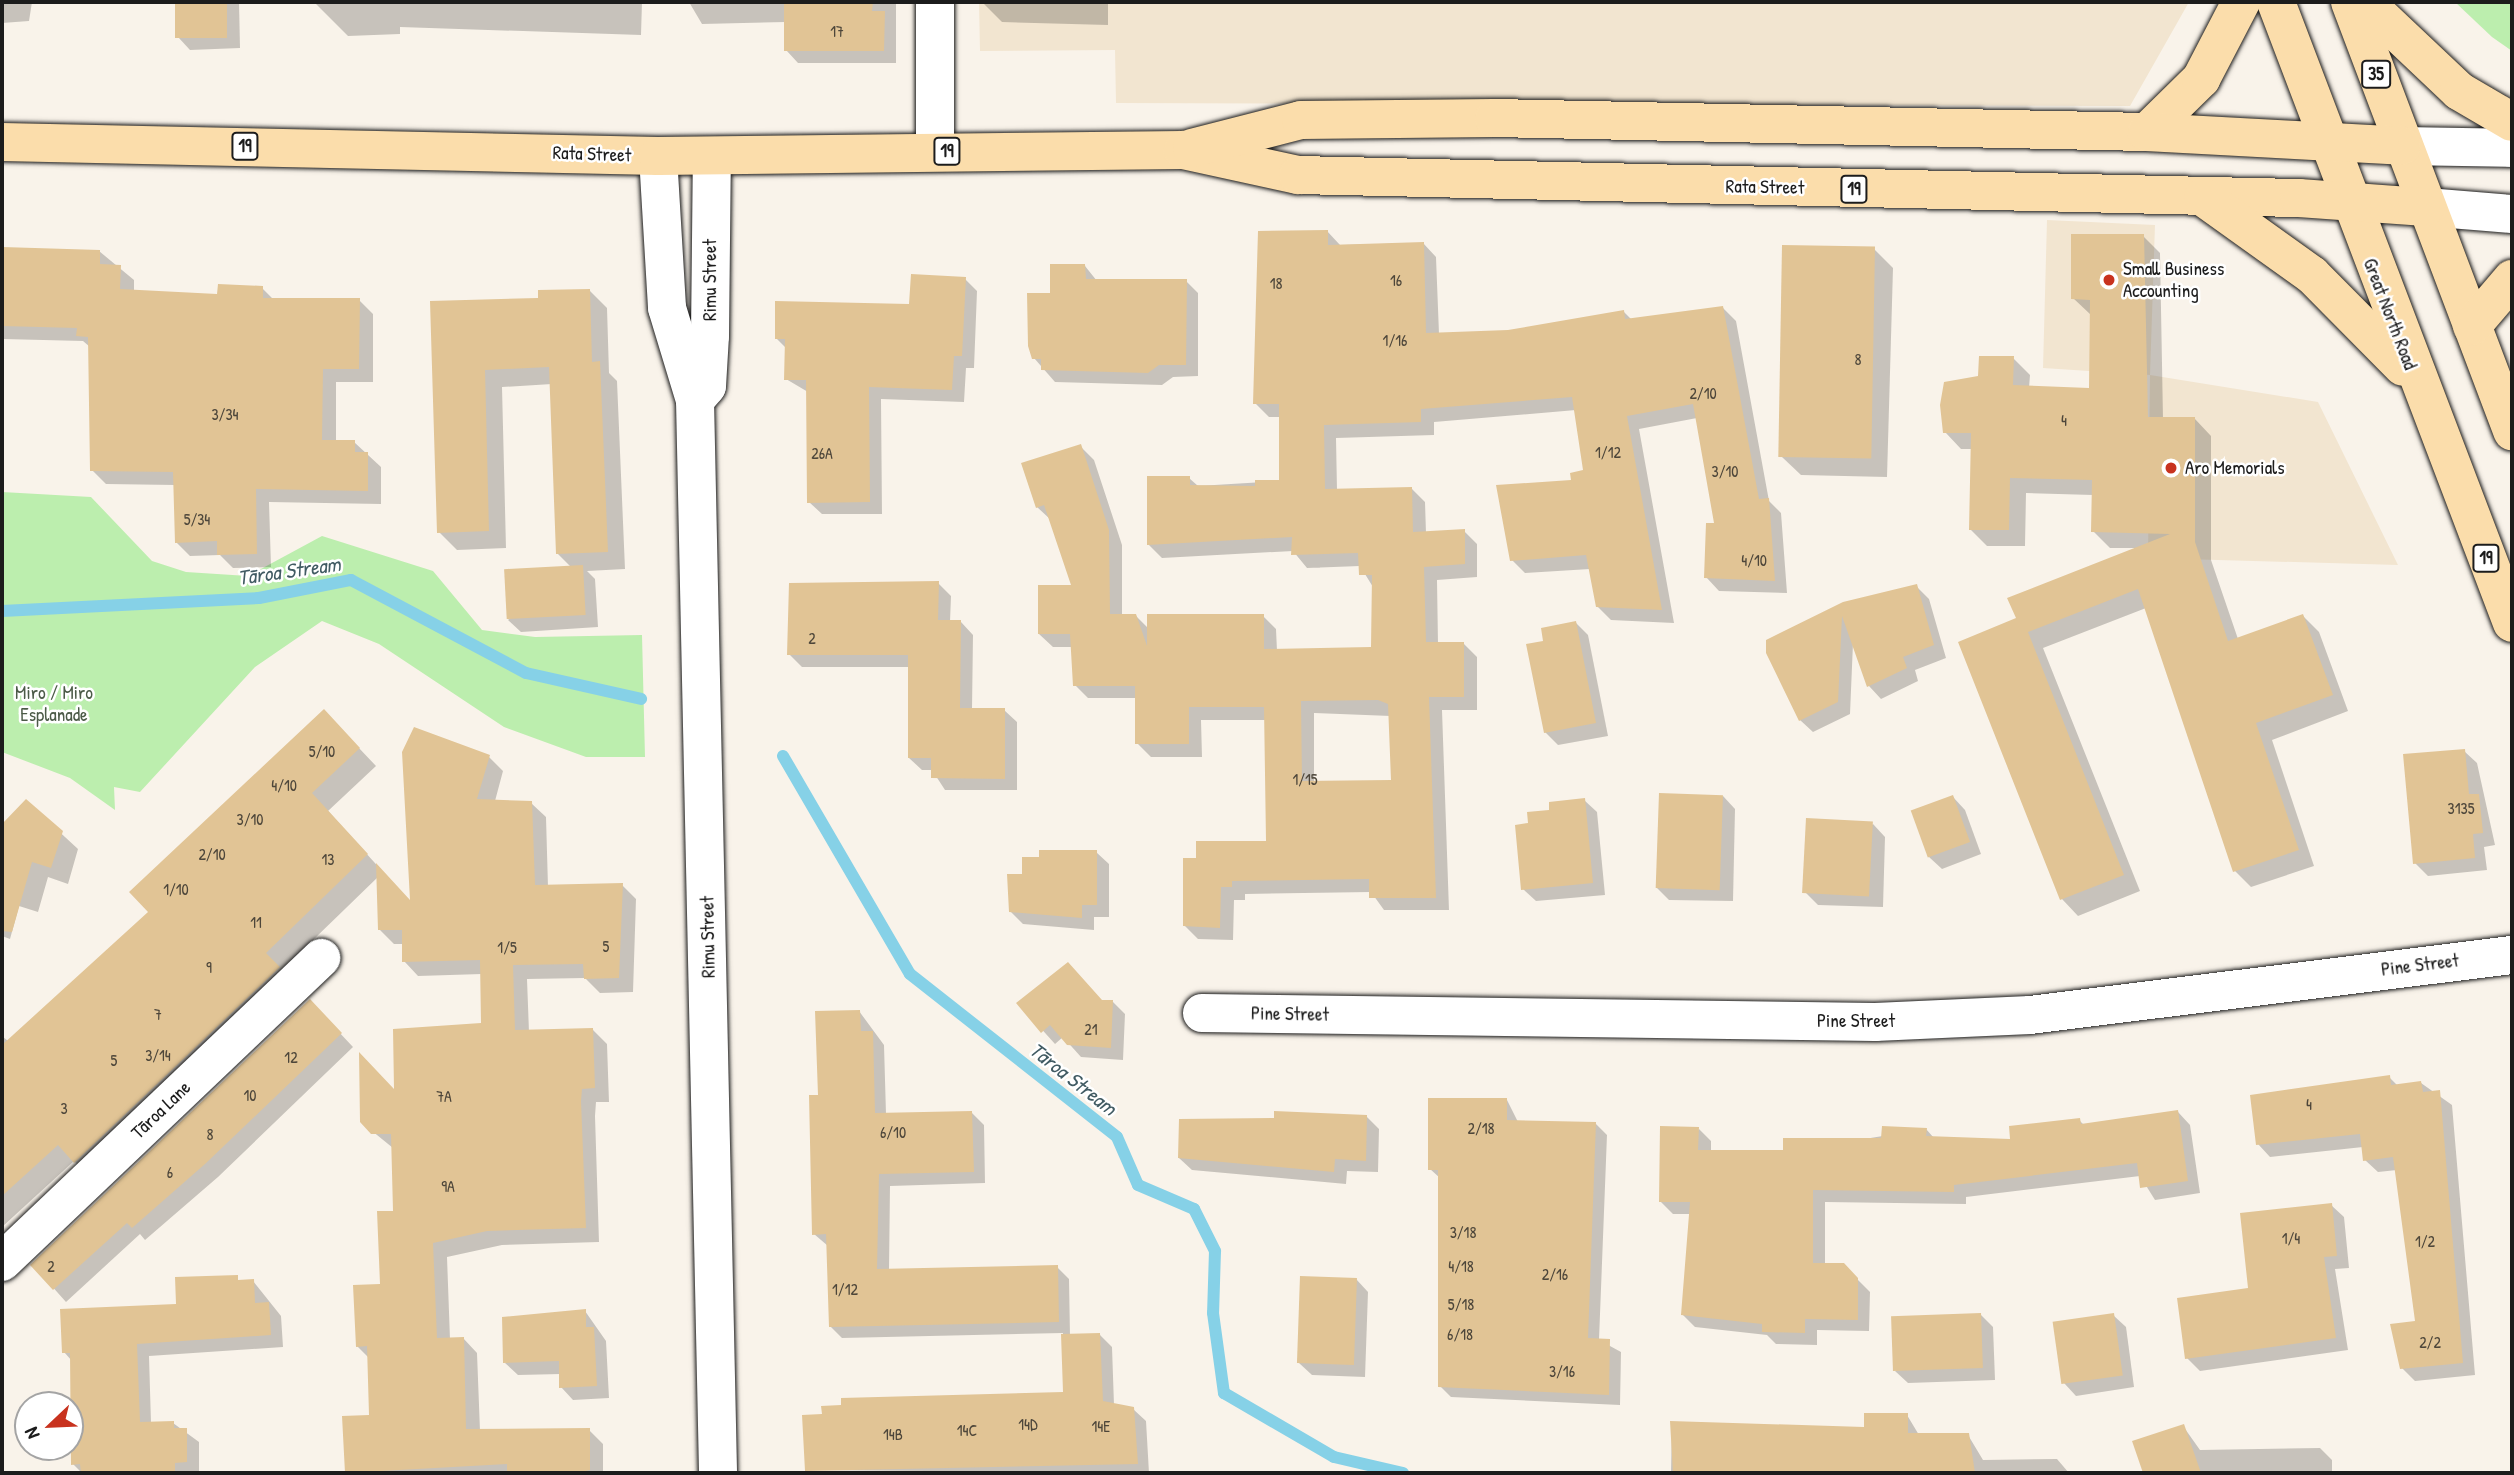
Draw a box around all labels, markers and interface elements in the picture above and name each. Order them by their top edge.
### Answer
house number: 17 [830,21,844,41]
road number: 35 [2360,60,2392,88]
road number: 19 [231,132,259,160]
road number: 19 [933,136,961,166]
street label: Rata Street [552,141,632,167]
road number: 19 [1840,174,1868,204]
street label: Rata Street [1725,175,1805,199]
street label: Rimu Street [699,239,721,321]
street label: Great North Road [2358,255,2422,373]
place label: Small Business Accounting [2123,258,2224,302]
house number: 16 [1390,270,1402,290]
marker: Small Business Accounting [2101,272,2117,288]
house number: 18 [1270,273,1282,293]
house number: 1/16 [1383,330,1407,350]
house number: 8 [1855,349,1861,369]
house number: 2/10 [1689,383,1717,403]
house number: 3/34 [211,404,239,424]
house number: 4 [2061,410,2067,430]
house number: 1/12 [1595,442,1621,462]
house number: 26A [811,443,833,463]
place label: Aro Memorials [2185,457,2284,479]
marker: Aro Memorials [2163,460,2179,476]
house number: 3/10 [1712,461,1738,481]
house number: 5/34 [184,509,210,529]
road number: 19 [2472,544,2500,572]
house number: 4/10 [1741,550,1767,570]
water label: Tāroa Stream [236,551,342,591]
house number: 2 [808,628,816,648]
park label: Miro / Miro Esplanade [15,682,93,726]
house number: 5/10 [309,741,335,761]
house number: 1/15 [1292,769,1318,789]
house number: 4/10 [271,775,297,795]
house number: 3135 [2448,798,2474,818]
house number: 3/10 [237,809,263,829]
house number: 2/10 [198,844,226,864]
house number: 13 [322,849,334,869]
house number: 1/10 [163,879,189,899]
street label: Rimu Street [696,896,720,978]
house number: 11 [250,912,262,932]
house number: 5 [603,936,609,956]
house number: 1/5 [497,937,517,957]
street label: Pine Street [2380,949,2460,981]
house number: 9 [206,957,212,977]
street label: Pine Street [1251,1002,1329,1026]
house number: 7 [154,1004,162,1024]
street label: Pine Street [1817,1010,1895,1032]
house number: 21 [1084,1019,1098,1039]
water label: Tāroa Stream [1024,1037,1122,1121]
house number: 3/14 [145,1045,171,1065]
house number: 12 [284,1047,298,1067]
house number: 5 [111,1050,117,1070]
street label: Tāroa Lane [127,1076,195,1144]
house number: 10 [244,1085,256,1105]
house number: 7A [436,1086,452,1106]
house number: 4 [2306,1094,2312,1114]
house number: 3 [60,1098,68,1118]
house number: 2/18 [1468,1118,1494,1138]
house number: 6/10 [880,1122,906,1142]
house number: 8 [207,1124,213,1144]
house number: 6 [167,1162,173,1182]
house number: 9A [441,1176,455,1196]
house number: 3/18 [1450,1222,1476,1242]
house number: 1/4 [2282,1228,2300,1248]
house number: 1/2 [2415,1231,2435,1251]
house number: 2 [47,1256,55,1276]
house number: 4/18 [1448,1256,1474,1276]
house number: 2/16 [1542,1264,1568,1284]
house number: 1/12 [832,1279,858,1299]
house number: 5/18 [1448,1294,1474,1314]
house number: 6/18 [1447,1324,1473,1344]
house number: 2/2 [2419,1332,2441,1352]
house number: 3/16 [1549,1361,1575,1381]
north arrow [14,1391,84,1461]
house number: 14D [1018,1414,1038,1434]
house number: 14E [1092,1416,1110,1436]
house number: 14C [957,1420,977,1440]
text: N [18,1424,45,1443]
house number: 14B [883,1424,903,1444]

